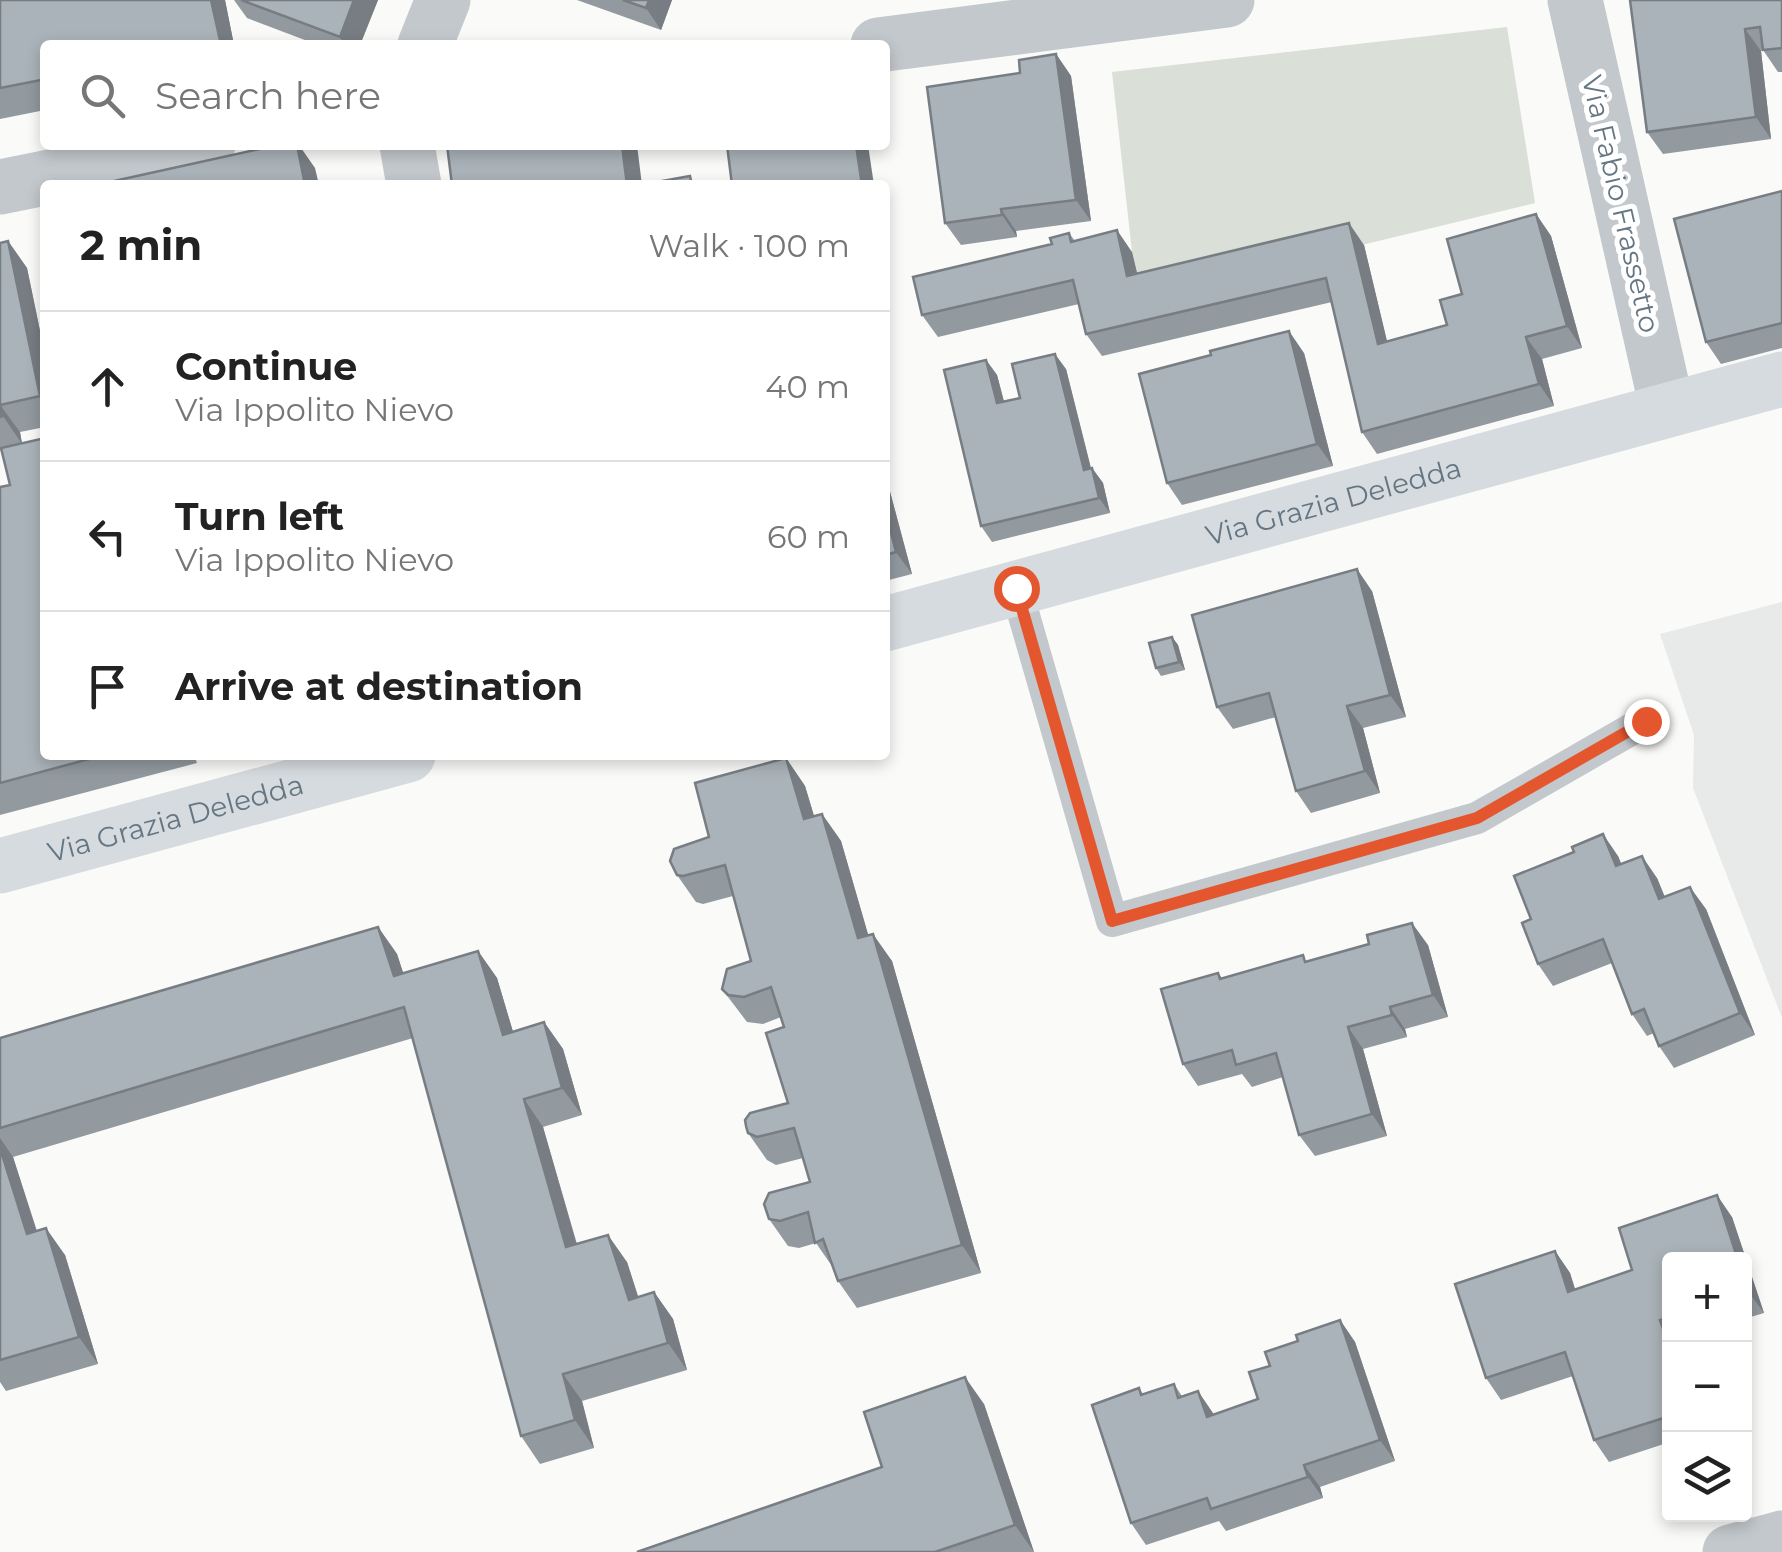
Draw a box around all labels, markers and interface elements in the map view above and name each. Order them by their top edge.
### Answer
search box [40,40,890,150]
icon: search [75,68,130,123]
text: Search here [155,72,381,119]
street label: Via Fabio Frassetto [1575,72,1667,336]
text: 2 min [80,219,202,271]
text: Walk · 100 m [648,226,850,265]
text: Continue [175,343,357,390]
icon: ahead [80,359,135,414]
text: 40 m [765,367,850,406]
text: Via Ippolito Nievo [175,390,454,429]
street label: Via Grazia Deledda [1202,450,1465,553]
text: Turn left [175,493,344,540]
icon: left [80,509,135,564]
text: 60 m [767,517,850,556]
text: Via Ippolito Nievo [175,540,454,579]
route start [994,566,1040,612]
icon: arrive [80,659,135,714]
text: Arrive at destination [175,663,583,710]
route end [1624,699,1670,745]
street label: Via Grazia Deledda [44,767,307,869]
map controls [1662,1252,1752,1522]
button: + [1662,1252,1752,1342]
button: − [1662,1342,1752,1432]
button: layers [1662,1432,1752,1522]

